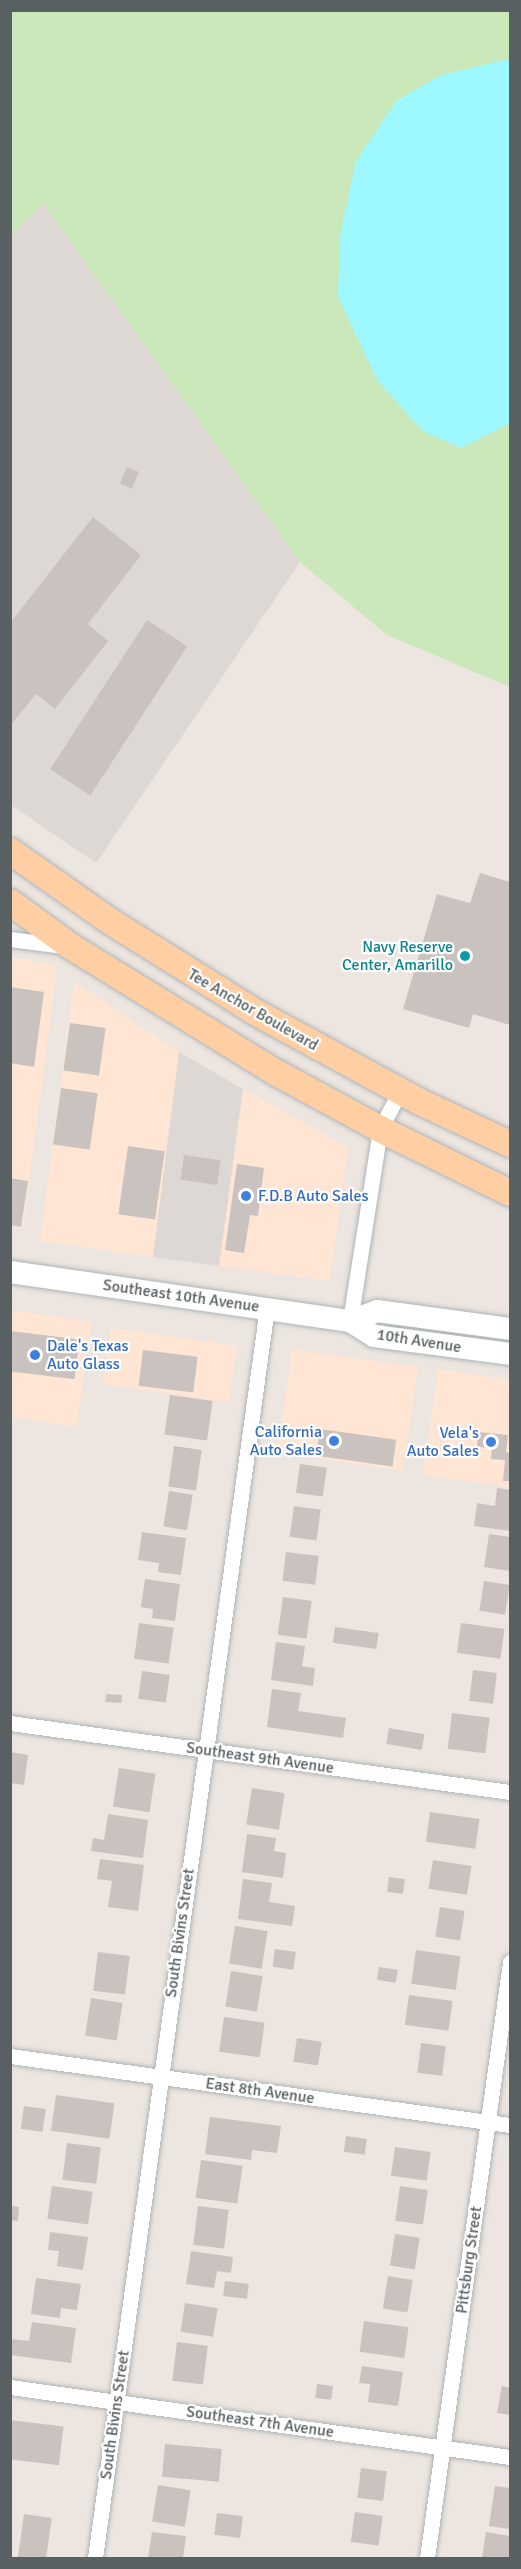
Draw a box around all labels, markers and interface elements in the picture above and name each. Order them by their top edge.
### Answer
place label: Navy Reserve Center, Amarillo [342,937,453,975]
marker: Navy Reserve Center, Amarillo [458,949,472,963]
street label: Tee Anchor Boulevard [184,965,322,1055]
place label: F.D.B Auto Sales [258,1186,369,1206]
marker: F.D.B Auto Sales [239,1189,253,1203]
street label: Southeast 10th Avenue [102,1276,260,1316]
street label: 10th Avenue [375,1325,463,1357]
place label: Dale's Texas Auto Glass [47,1336,129,1374]
marker: Dale's Texas Auto Glass [28,1348,42,1362]
place label: California Auto Sales [250,1422,322,1460]
place label: Vela's Auto Sales [407,1423,479,1461]
marker: California Auto Sales [327,1434,341,1448]
marker: Vela's Auto Sales [484,1435,498,1449]
street label: Southeast 9th Avenue [185,1738,335,1778]
street label: South Bivins Street [161,1867,199,1999]
street label: East 8th Avenue [204,2074,316,2108]
street label: Pittsburg Street [452,2205,486,2315]
street label: South Bivins Street [96,2349,134,2481]
street label: Southeast 7th Avenue [185,2402,335,2442]

